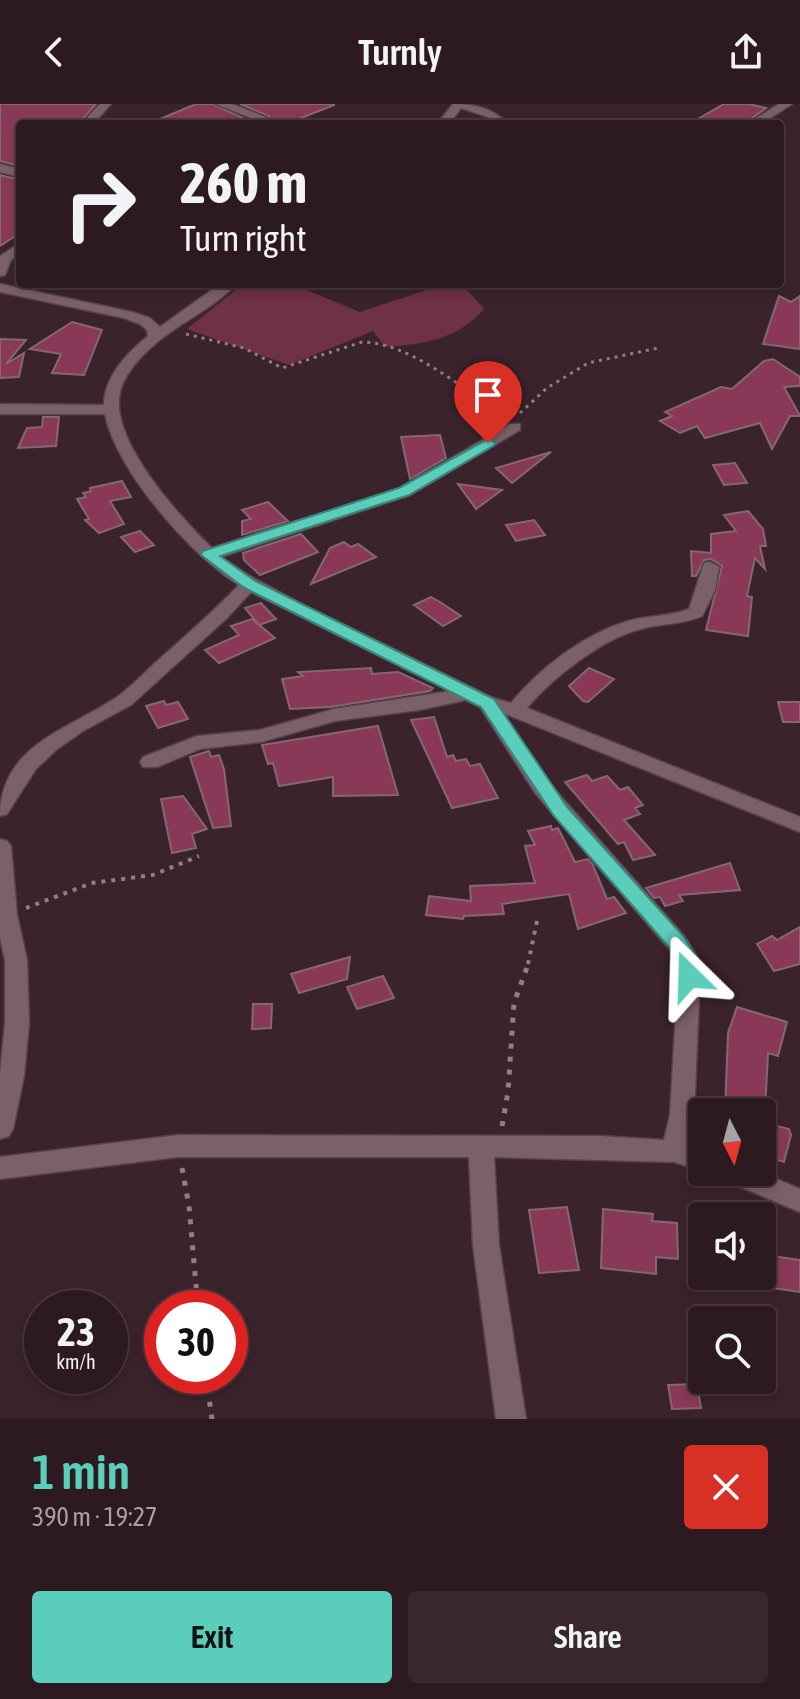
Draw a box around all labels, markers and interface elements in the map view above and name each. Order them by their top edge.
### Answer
icon: back [32,30,76,74]
icon: share [724,30,768,74]
text: Turnly [358,31,442,73]
text: 260 m [180,151,307,215]
icon: right [48,152,152,256]
text: Turn right [180,217,307,259]
pin [454,361,522,443]
icon: arrive [466,373,510,417]
position arrow [647,934,731,1018]
north arrow [688,1098,776,1186]
map controls [688,1098,776,1394]
button: sound [688,1202,776,1290]
speed limit sign: 30 [144,1290,248,1394]
button: search [688,1306,776,1394]
text: 23 [57,1309,95,1354]
text: km/h [56,1350,96,1373]
text: 1 min [32,1444,130,1499]
button: close [684,1445,768,1529]
text: 390 m · 19:27 [32,1502,157,1532]
button: Exit [32,1591,392,1683]
button: Share [408,1591,768,1683]

